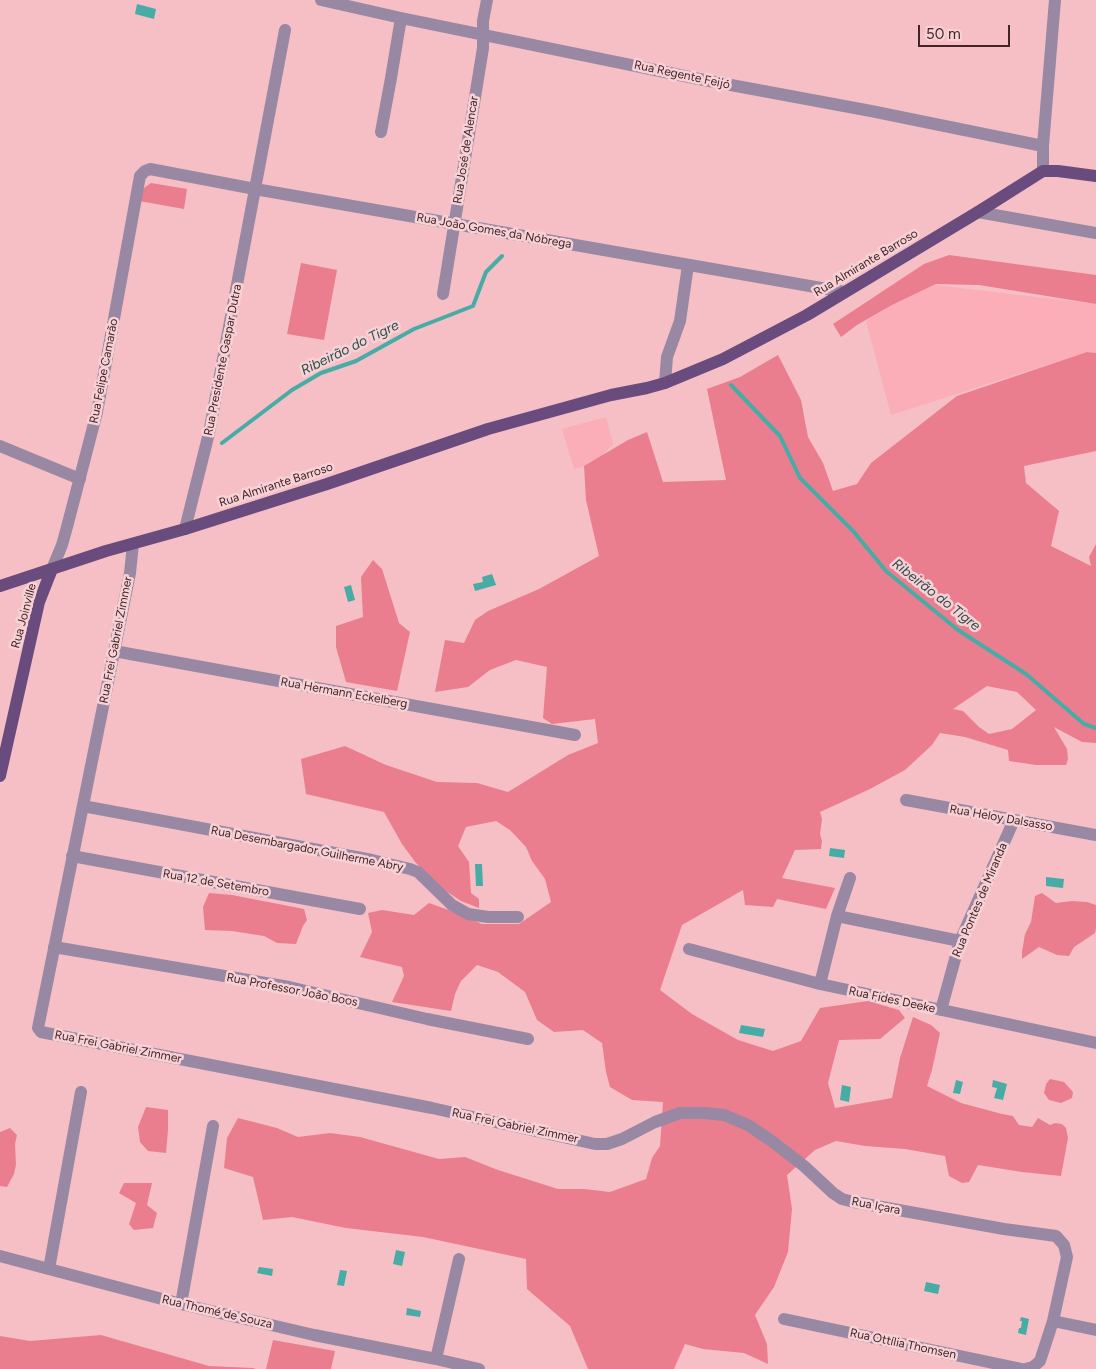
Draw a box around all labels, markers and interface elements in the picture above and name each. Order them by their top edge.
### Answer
scale bar [921,15,1014,47]
text: 50 m [926,25,961,43]
street label: Rua Regente Feijó [633,58,731,92]
street label: Rua José de Alencar [450,95,482,205]
street label: Rua João Gomes da Nóbrega [415,210,573,252]
street label: Rua Almirante Barroso [811,226,921,300]
street label: Rua Presidente Gaspar Dutra [201,283,245,437]
street label: Rua Felipe Camarão [87,317,121,425]
water label: Ribeirão do Tigre [298,317,402,379]
street label: Rua Almirante Barroso [217,460,335,510]
water label: Ribeirão do Tigre [889,555,983,635]
street label: Rua Frei Gabriel Zimmer [97,575,135,705]
street label: Rua Joinville [8,582,40,650]
street label: Rua Hermann Eckelberg [279,675,409,711]
street label: Rua Heloy Dalsasso [948,802,1054,834]
street label: Rua Desembargador Guilherme Abry [210,823,404,875]
street label: Rua Pontes de Miranda [949,841,1011,959]
street label: Rua 12 de Setembro [162,867,270,899]
street label: Rua Professor João Boos [225,970,359,1010]
street label: Rua Fides Deeke [847,984,937,1016]
street label: Rua Frei Gabriel Zimmer [53,1028,183,1066]
street label: Rua Frei Gabriel Zimmer [451,1106,579,1146]
street label: Rua Içara [850,1194,902,1218]
street label: Rua Thomé de Souza [160,1292,274,1332]
street label: Rua Ottília Thomsen [849,1326,957,1362]

